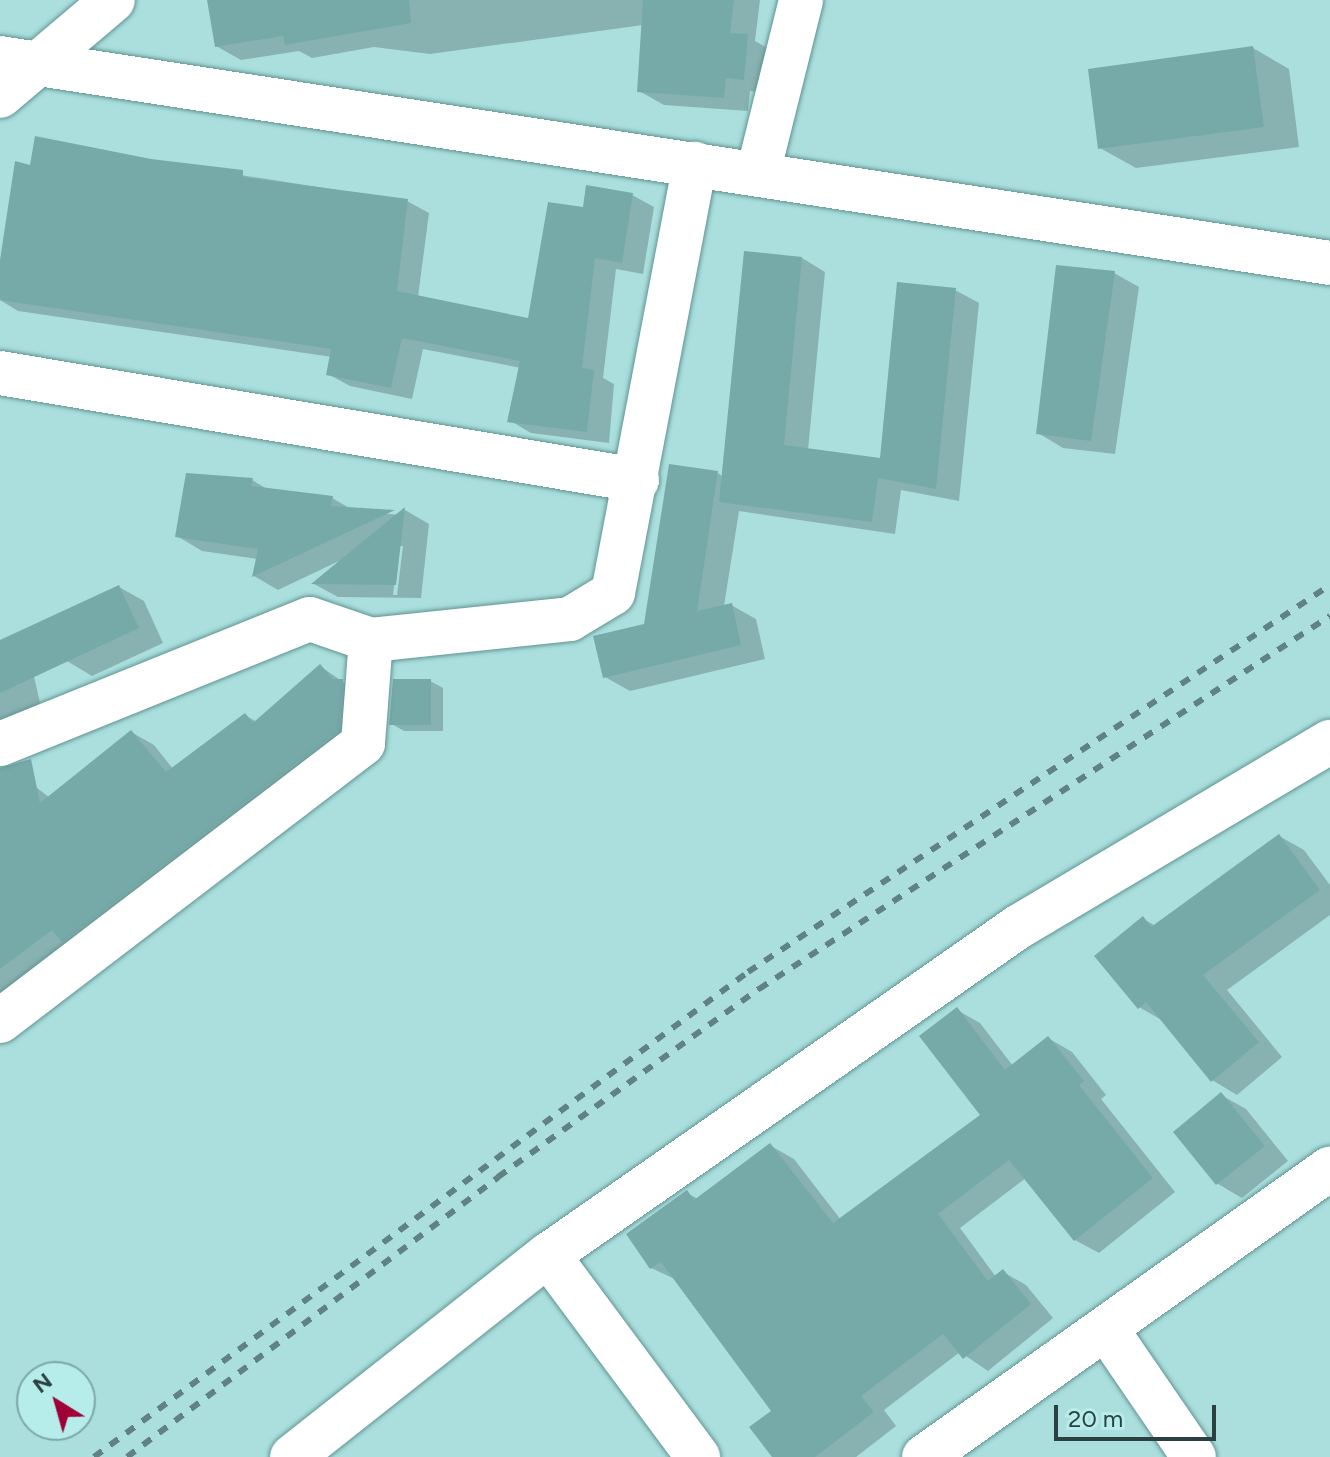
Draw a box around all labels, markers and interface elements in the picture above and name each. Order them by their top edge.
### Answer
north arrow [16,1361,96,1441]
text: N [28,1367,57,1399]
scale bar [1058,1389,1220,1439]
text: 20 m [1068,1404,1123,1433]

